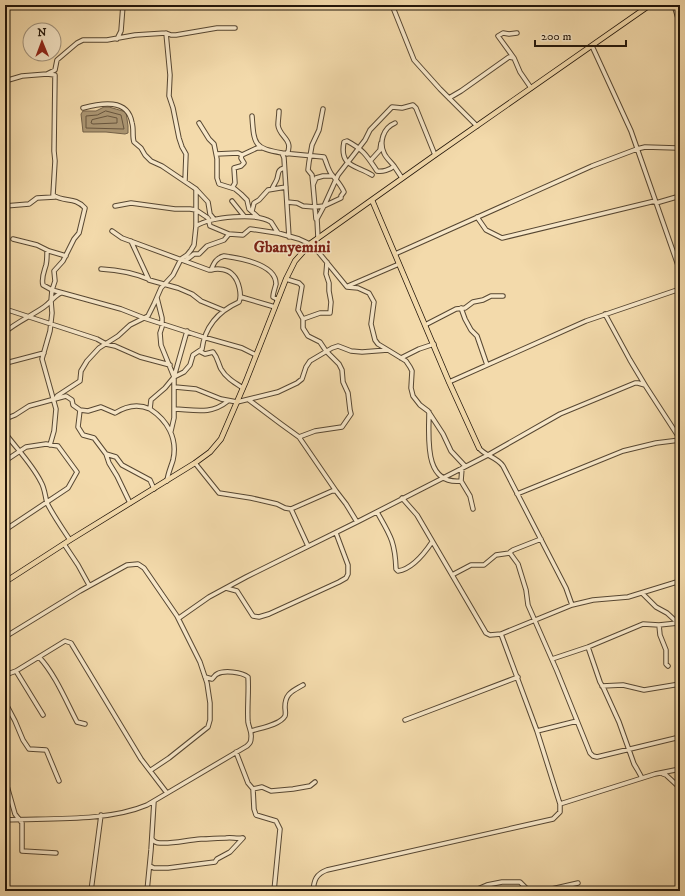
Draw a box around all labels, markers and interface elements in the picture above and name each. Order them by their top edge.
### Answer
north arrow [22,22,62,62]
scale bar [535,22,626,48]
text: N [37,26,46,40]
text: 200 m [541,29,571,44]
district label: Gbanyemini [254,237,330,257]

